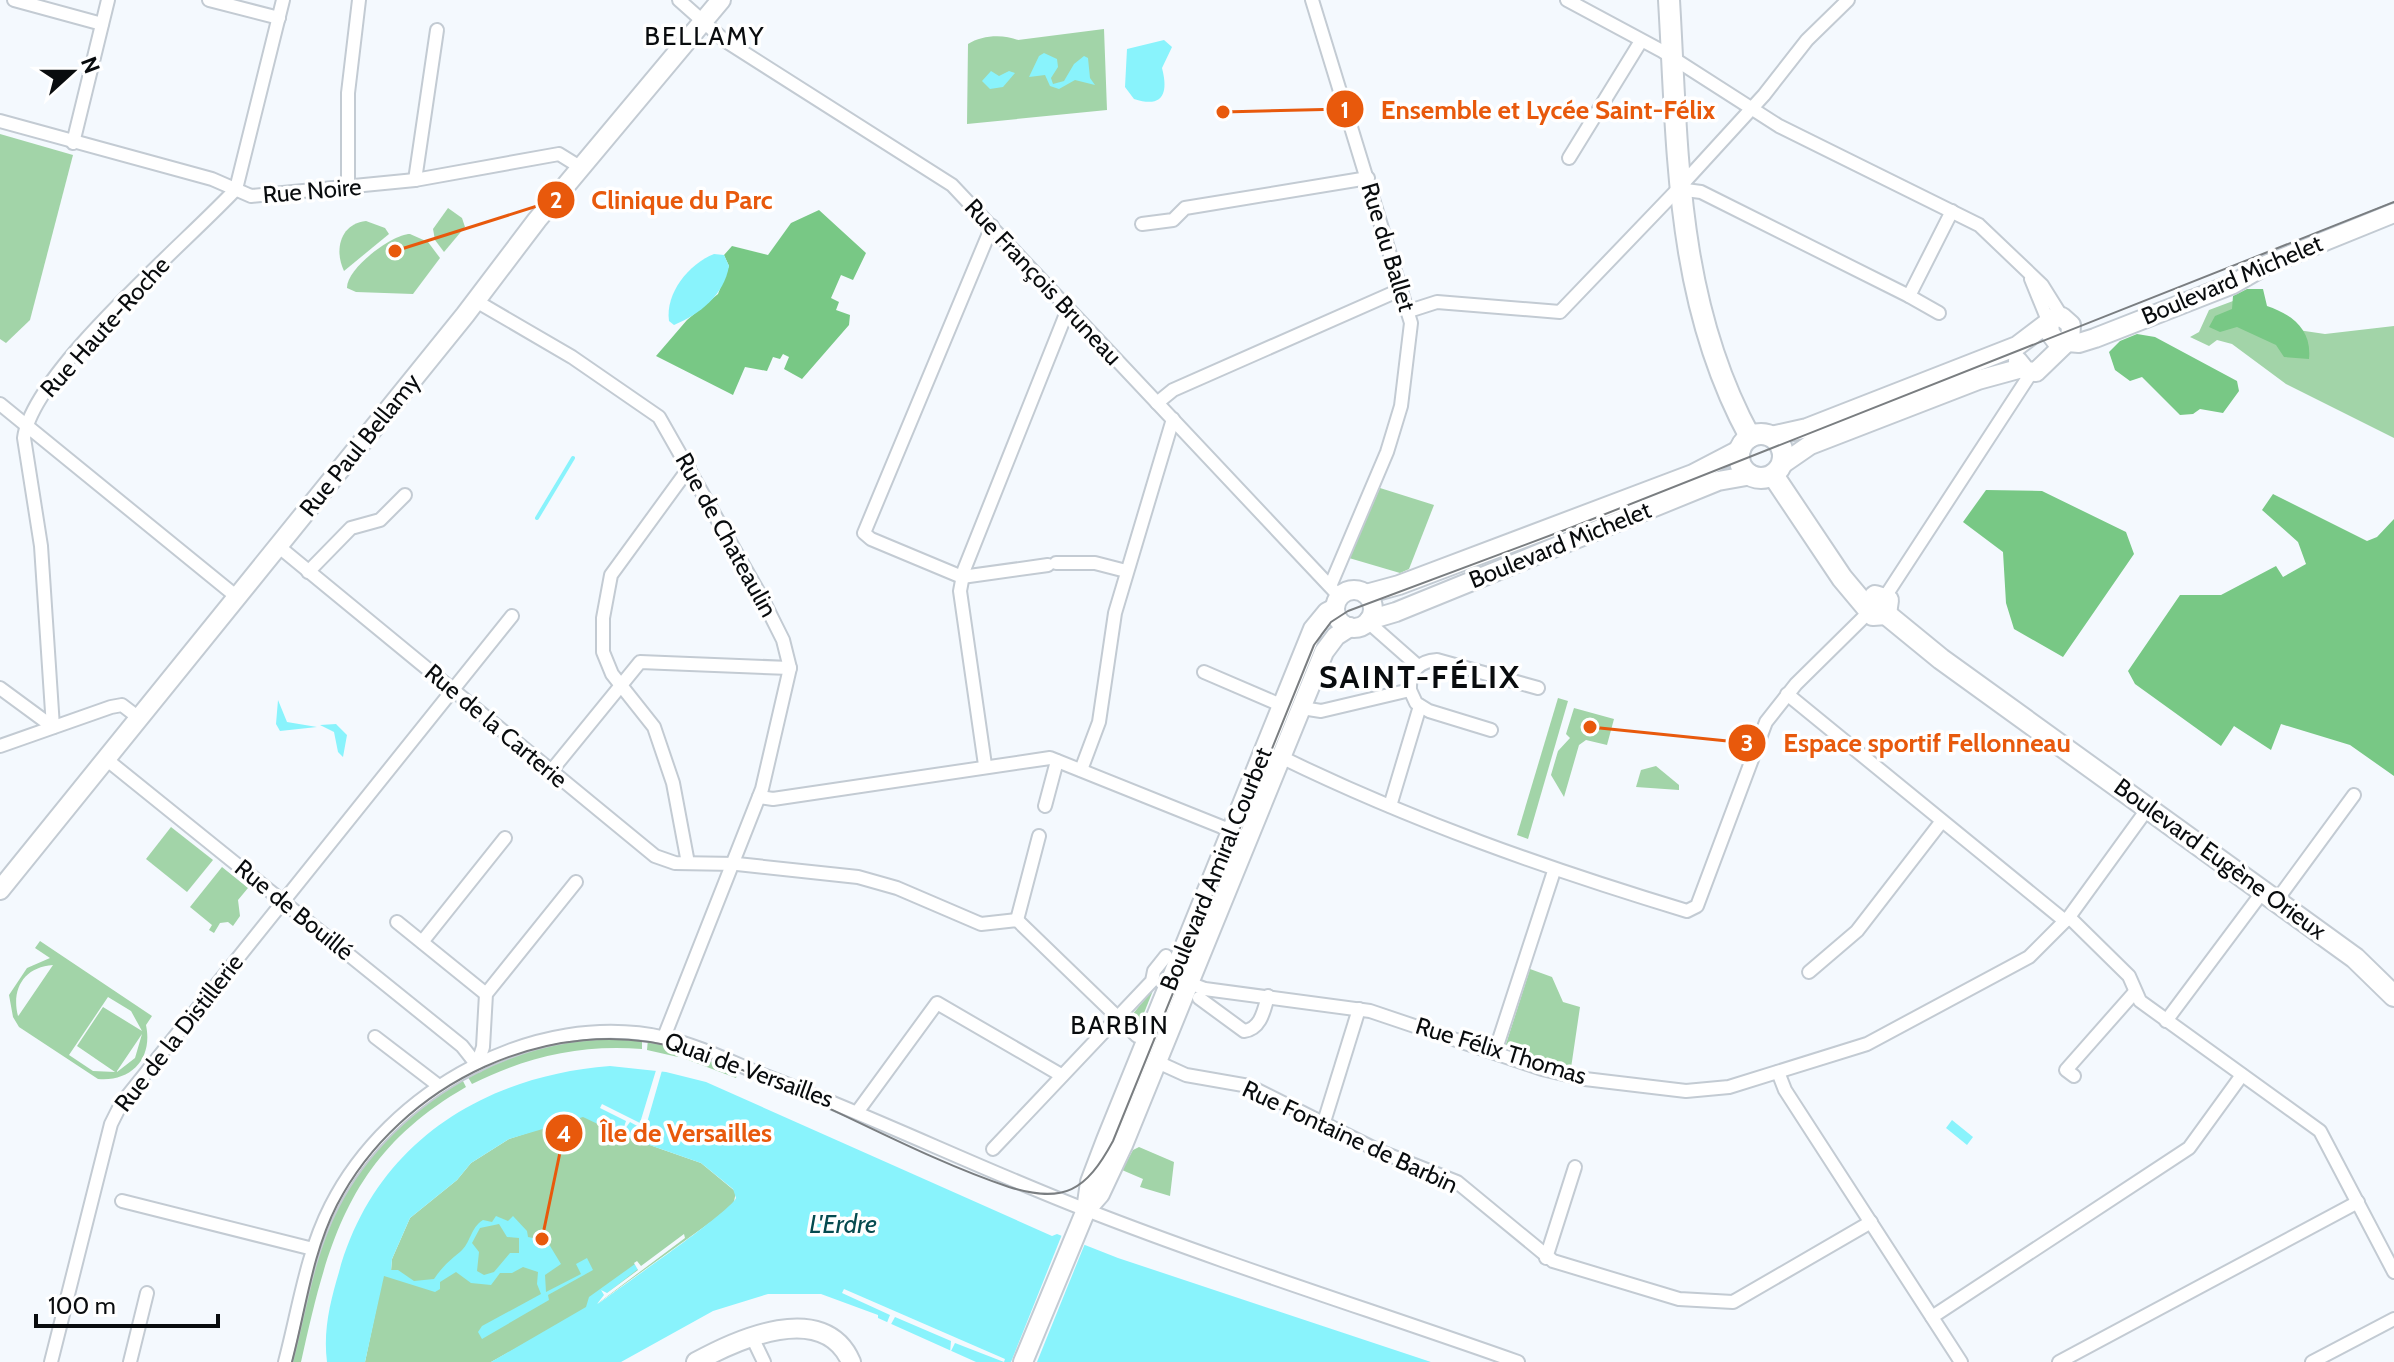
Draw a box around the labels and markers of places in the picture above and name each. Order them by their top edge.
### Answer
callout: Ensemble et Lycée Saint-Félix [1325,84,1731,134]
callout: Clinique du Parc [536,175,789,225]
callout: Espace sportif Fellonneau [1727,718,2086,768]
callout: Île de Versailles [544,1108,788,1158]

